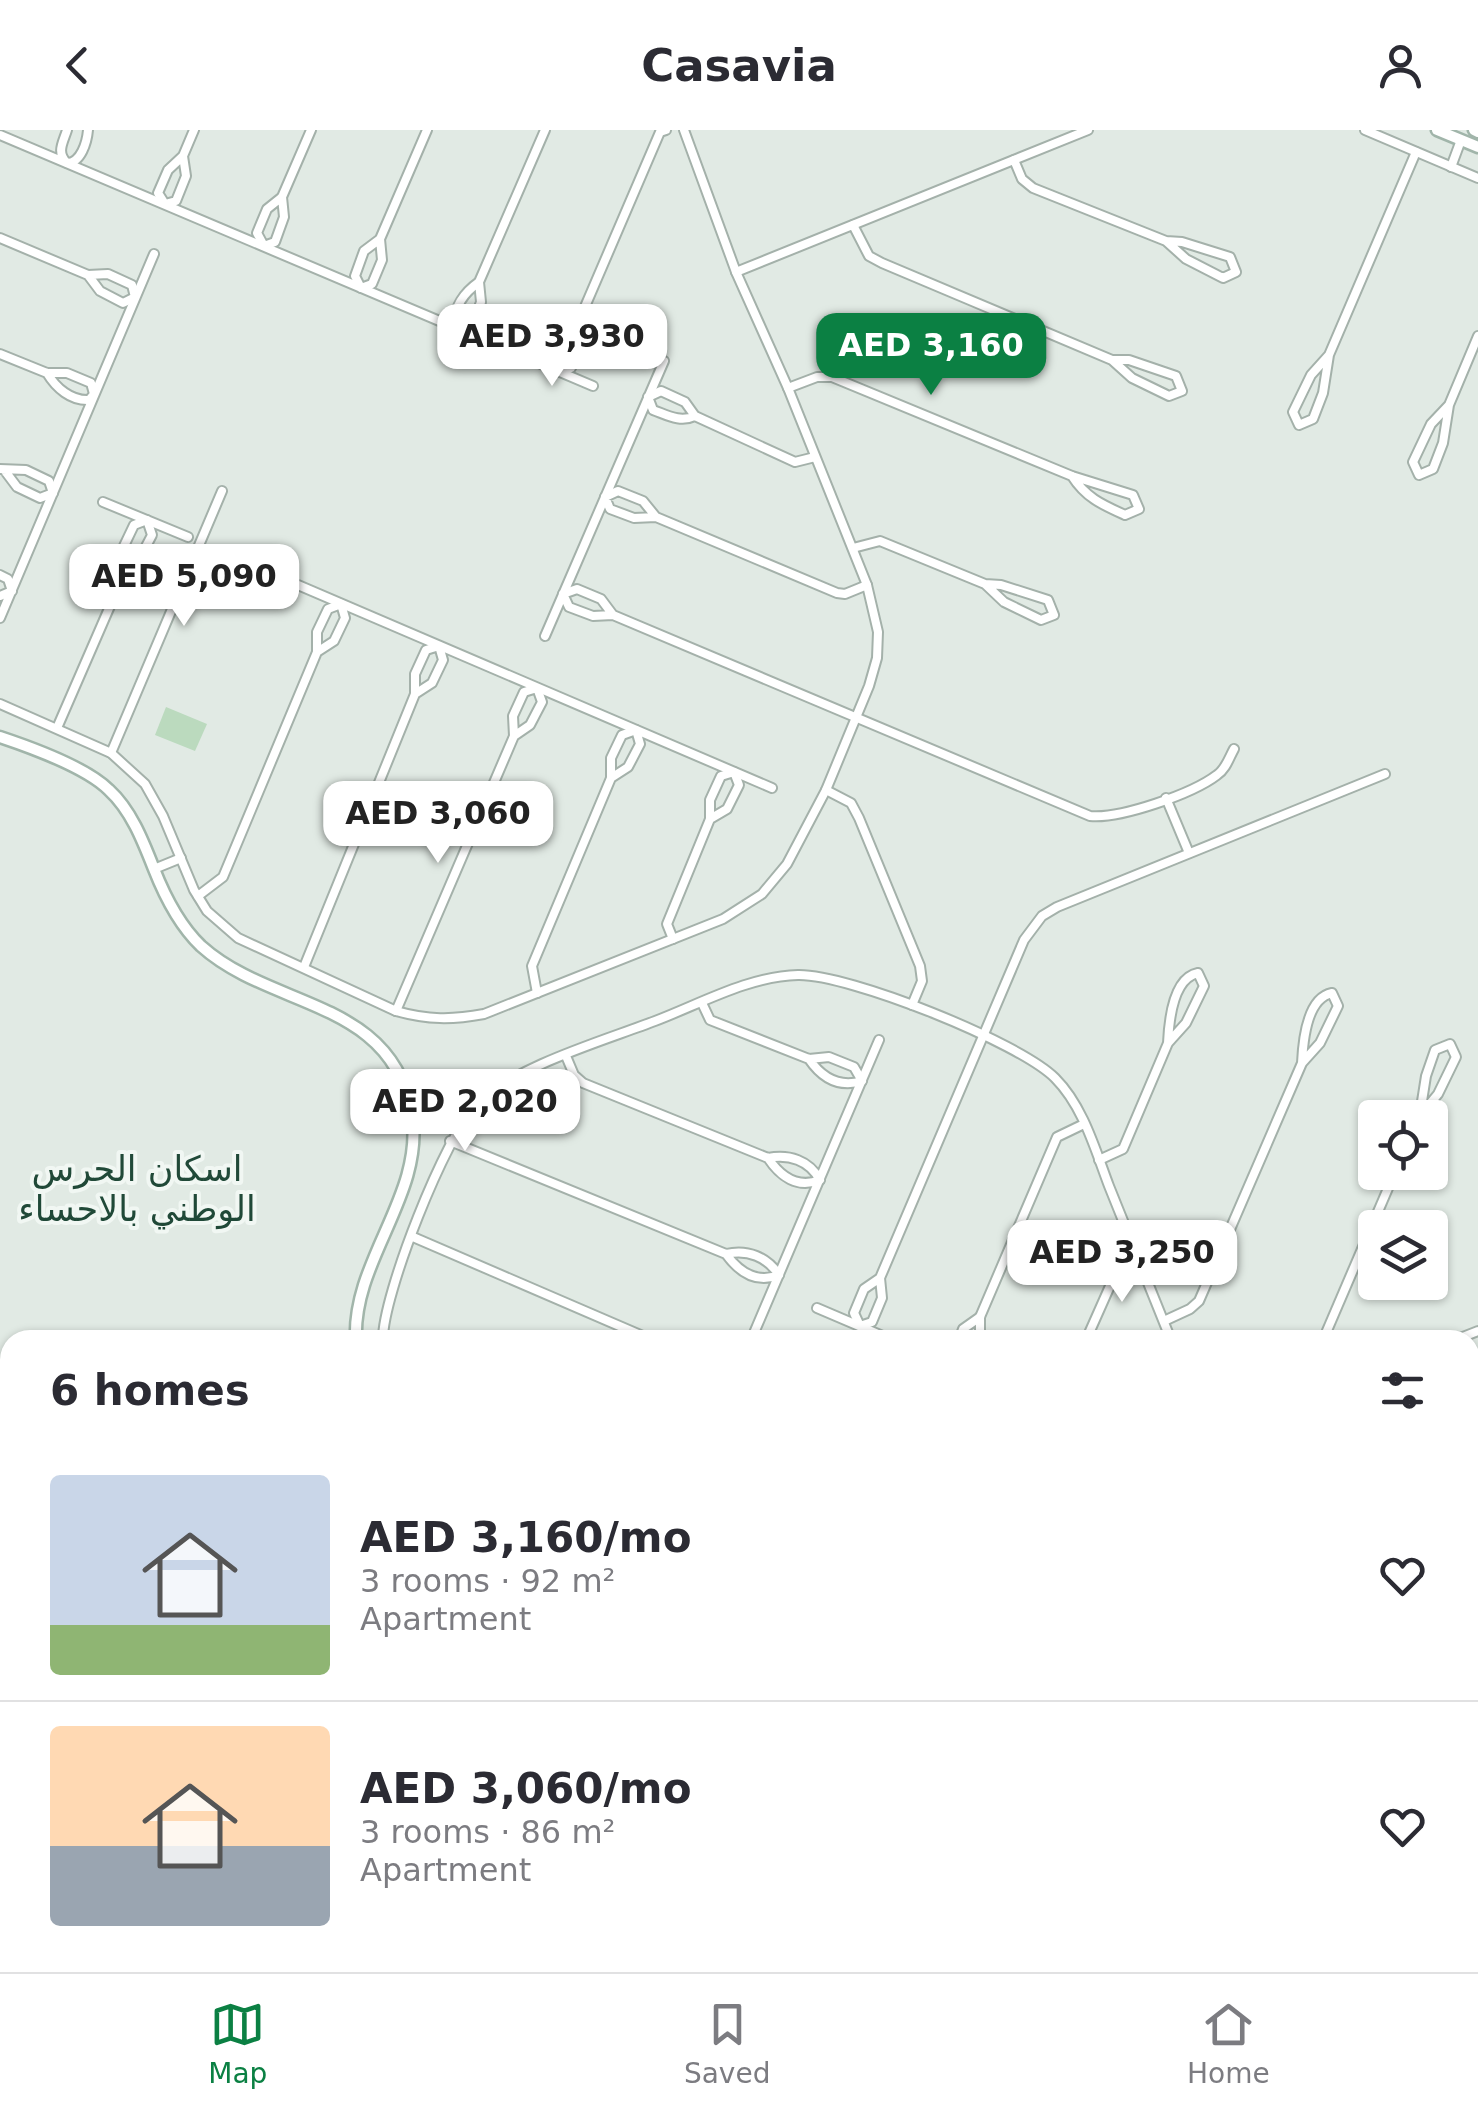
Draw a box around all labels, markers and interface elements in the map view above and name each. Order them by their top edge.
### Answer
icon: back [50,38,105,93]
icon: person [1373,38,1428,93]
text: Casavia [641,39,837,92]
pin: AED 3,930 [438,304,666,389]
pin: AED 3,160 [817,313,1045,398]
text: AED 3,930 [459,317,645,355]
text: AED 3,160 [838,326,1024,364]
pin: AED 5,090 [70,544,298,629]
text: AED 5,090 [91,557,277,595]
pin: AED 3,060 [324,781,552,866]
text: AED 3,060 [345,794,531,832]
pin: AED 2,020 [351,1069,579,1154]
text: AED 2,020 [372,1082,558,1120]
map controls [1358,1100,1448,1300]
button: locate [1358,1100,1448,1190]
district label: اسكان الحرس الوطني بالاحساء [18,1149,256,1230]
button: layers [1358,1210,1448,1300]
pin: AED 3,250 [1008,1220,1236,1305]
text: AED 3,250 [1029,1233,1215,1271]
icon: filters [1375,1363,1430,1418]
text: 6 homes [50,1366,250,1415]
text: AED 3,160/mo [360,1513,692,1562]
icon: home [130,1515,250,1635]
icon: heart [1375,1548,1430,1603]
text: 3 rooms · 92 m² [360,1562,615,1600]
text: Apartment [360,1600,531,1638]
text: AED 3,060/mo [360,1764,692,1813]
icon: home [130,1766,250,1886]
icon: heart [1375,1799,1430,1854]
text: 3 rooms · 86 m² [360,1813,615,1851]
text: Apartment [360,1851,531,1889]
tab: Map [208,1997,267,2090]
tab: Saved [684,1997,770,2090]
tab: Home [1187,1997,1270,2090]

